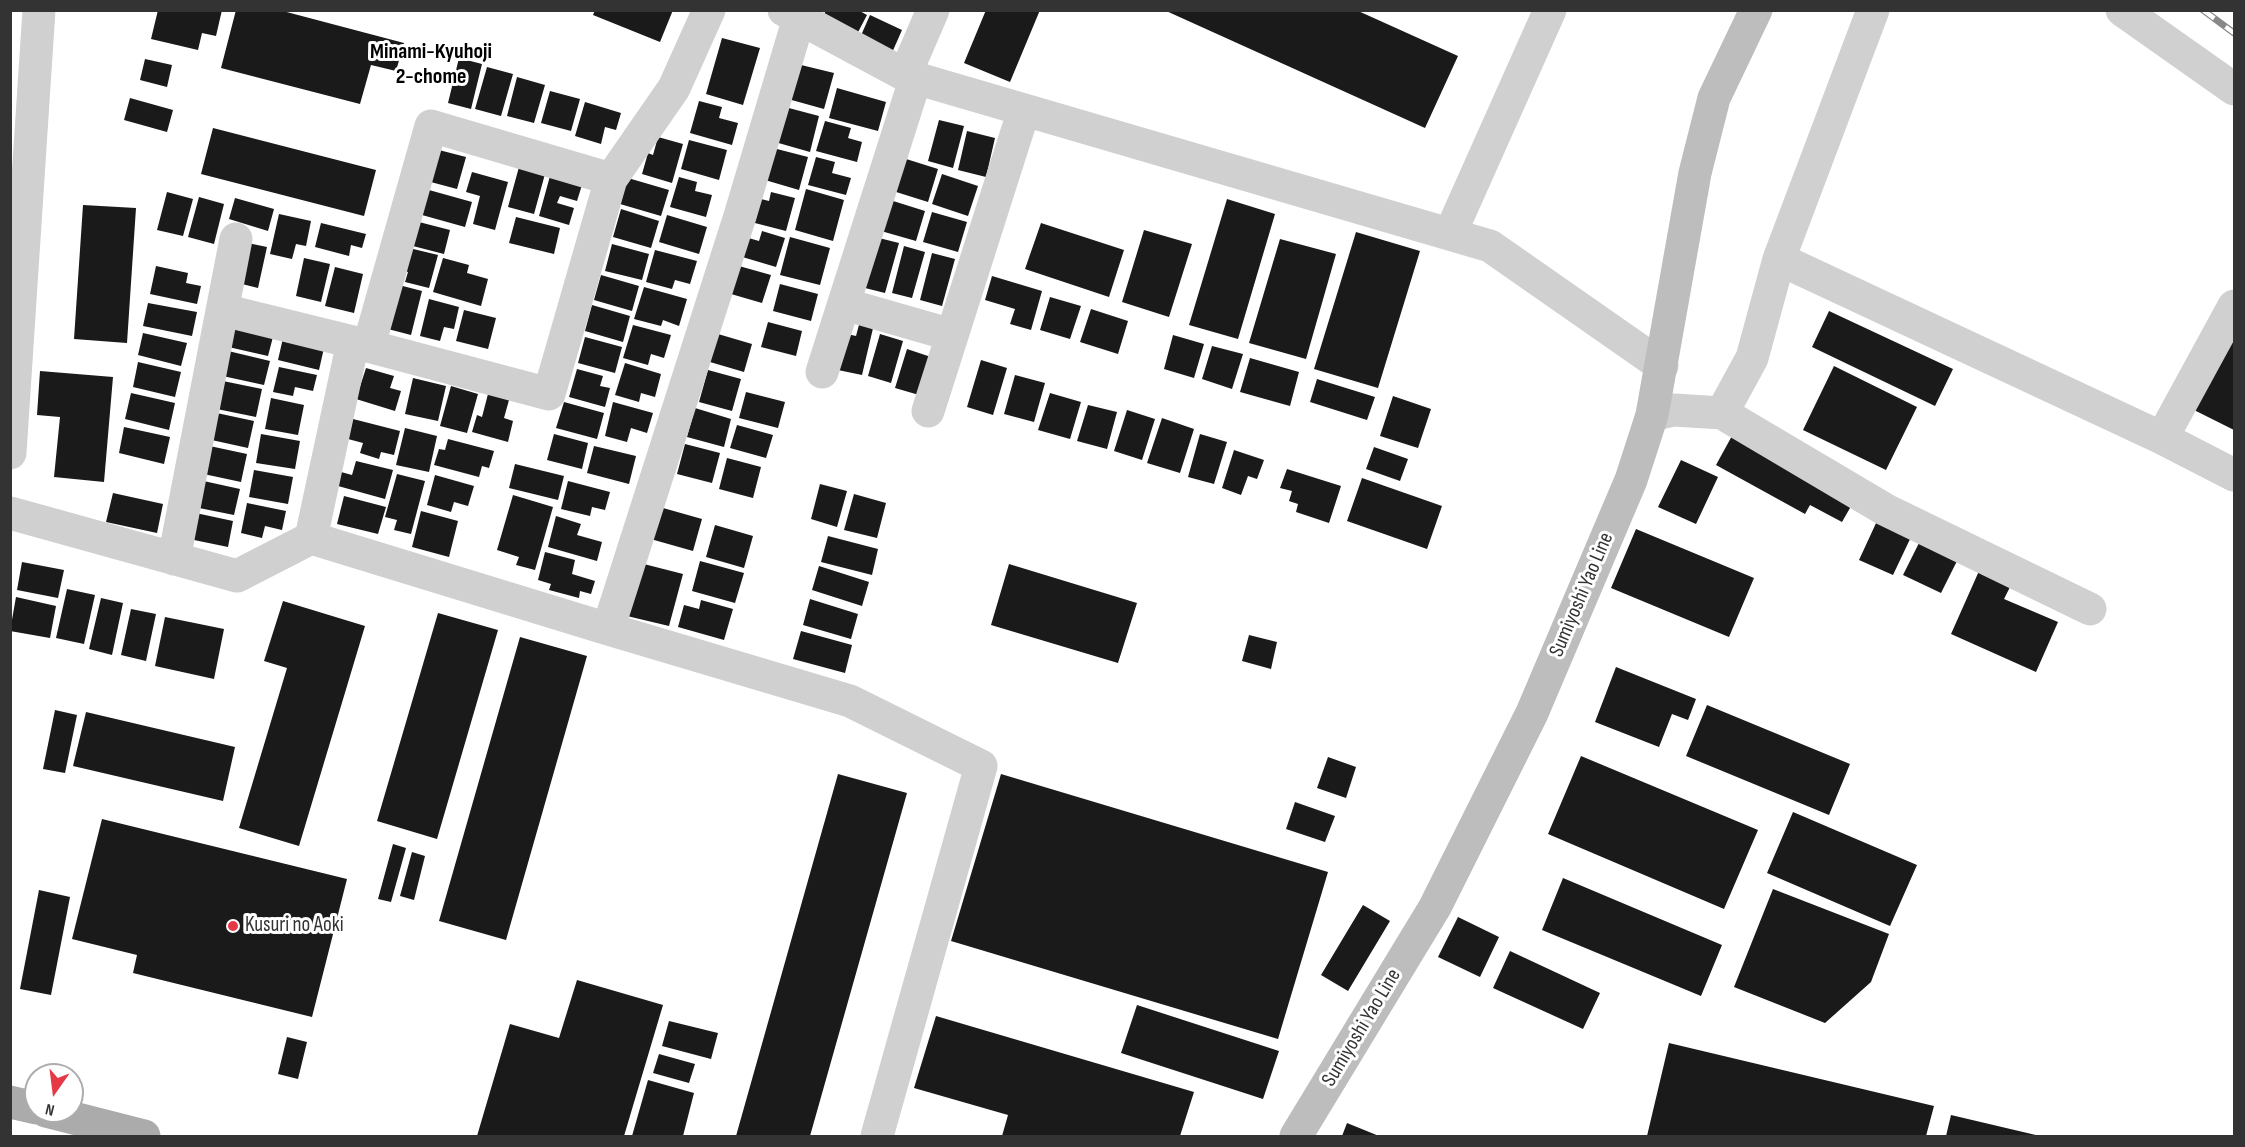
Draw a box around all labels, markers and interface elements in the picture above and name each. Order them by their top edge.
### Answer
district label: Minami-Kyuhoji 2-chome [370,39,492,90]
street label: Sumiyoshi Yao Line [1544,529,1620,661]
place label: Kusuri no Aoki [245,913,344,939]
marker: Kusuri no Aoki [226,919,240,933]
street label: Sumiyoshi Yao Line [1317,965,1407,1091]
north arrow [24,1063,84,1123]
text: N [44,1099,56,1119]

